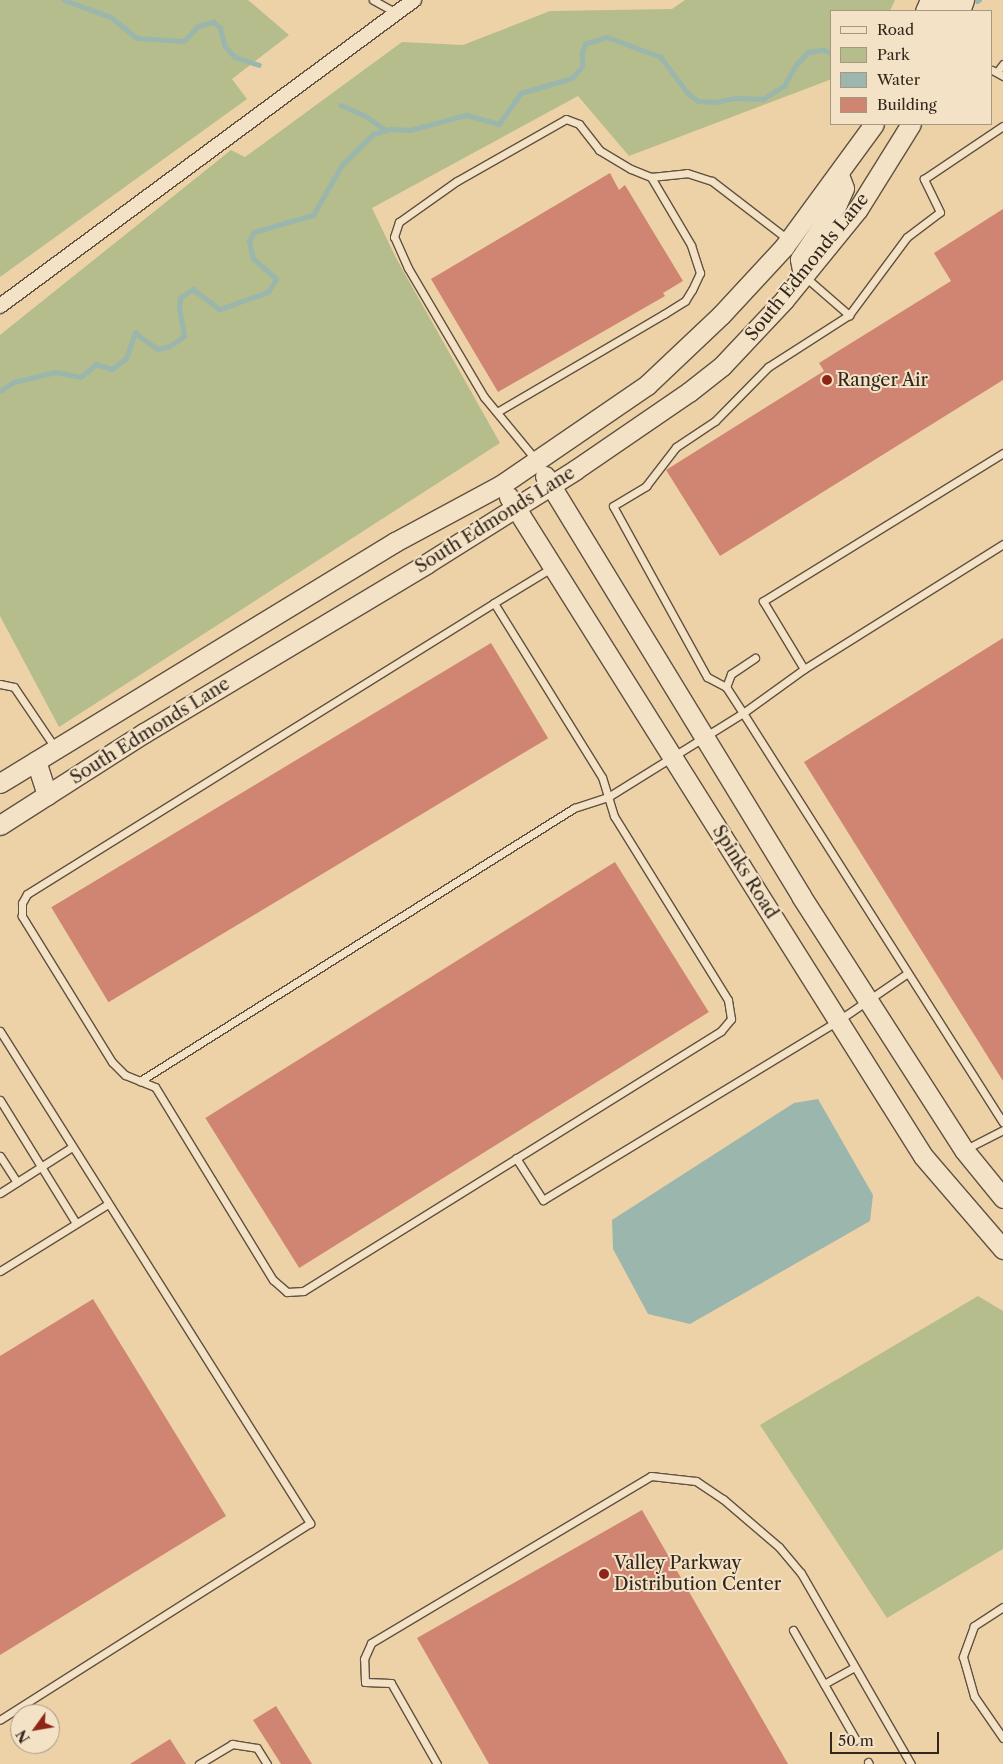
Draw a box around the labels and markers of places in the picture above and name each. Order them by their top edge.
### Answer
place label: Ranger Air [837,369,929,391]
marker: Ranger Air [821,374,833,386]
place label: Valley Parkway Distribution Center [614,1553,781,1596]
marker: Valley Parkway Distribution Center [598,1568,610,1580]

